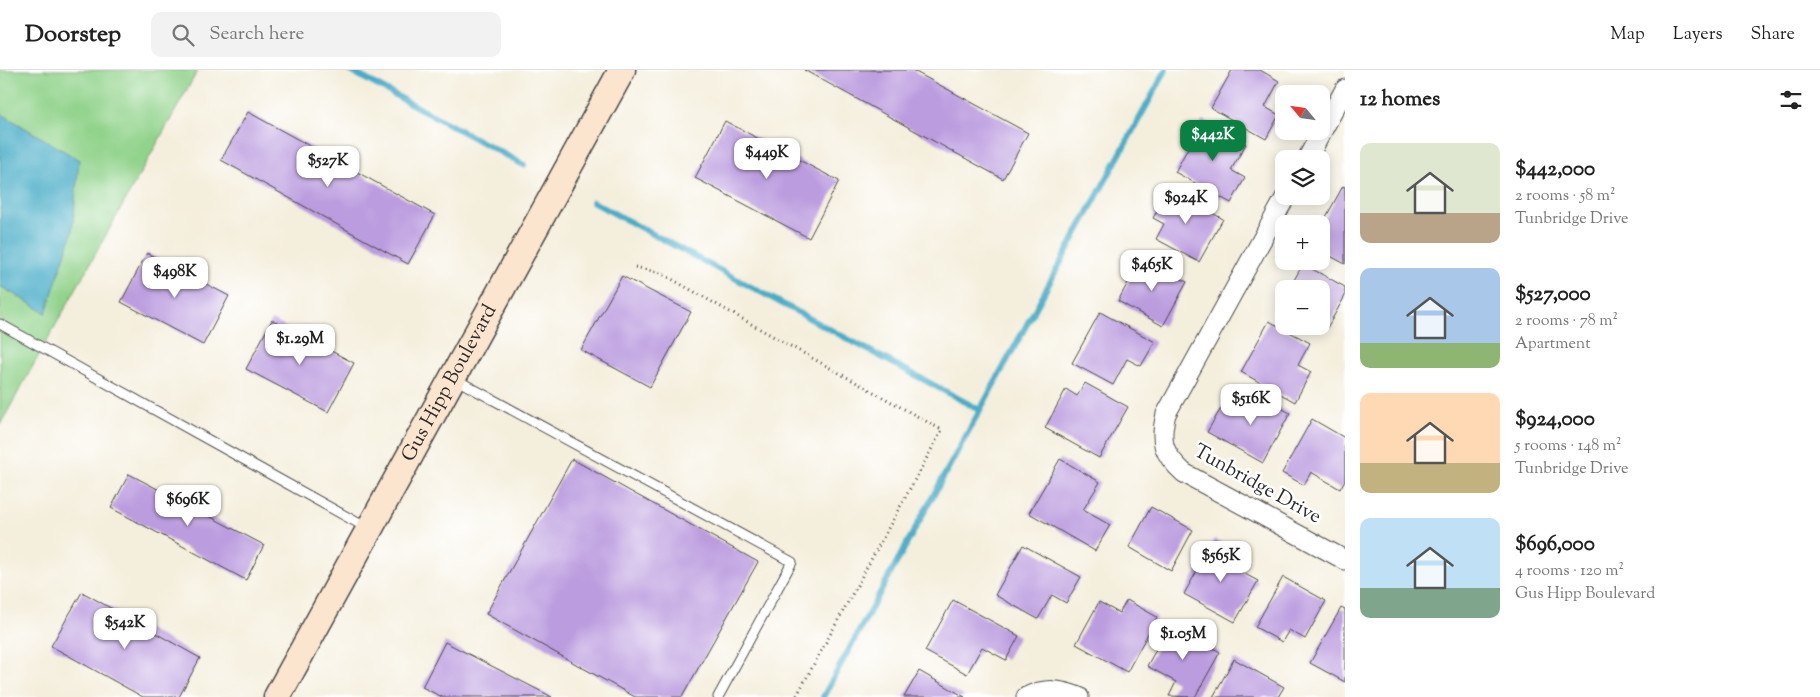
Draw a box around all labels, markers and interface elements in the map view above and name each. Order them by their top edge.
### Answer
search box [151,12,501,57]
text: Doorstep [25,18,121,52]
icon: search [169,21,197,49]
text: Search here [209,21,304,48]
text: Map [1610,22,1645,48]
text: Layers [1673,22,1723,48]
text: Share [1751,22,1795,48]
north arrow [1275,85,1330,140]
map controls [1275,85,1330,335]
text: 12 homes [1360,85,1440,115]
icon: filters [1777,86,1805,114]
pin: $442K [1178,119,1248,162]
text: $442K [1191,124,1235,147]
pin: $449K [732,138,802,180]
text: $449K [745,142,789,165]
pin: $527K [293,146,363,188]
text: $527K [307,150,349,173]
button: layers [1275,150,1330,205]
text: $442,000 [1515,155,1595,185]
icon: home [1400,163,1460,223]
pin: $924K [1151,182,1221,225]
text: 2 rooms · 58 m² [1515,185,1615,208]
text: $924K [1164,187,1208,210]
text: Tunbridge Drive [1515,208,1629,231]
button: + [1275,215,1330,270]
pin: $465K [1117,250,1187,292]
text: $465K [1131,254,1173,277]
pin: $498K [140,256,210,299]
text: $498K [153,261,197,284]
button: − [1275,280,1330,335]
text: $527,000 [1515,280,1591,310]
icon: home [1400,288,1460,348]
street label: Gus Hipp Boulevard [395,299,505,467]
text: 2 rooms · 78 m² [1515,310,1618,333]
pin: $1.29M [259,324,341,366]
text: $1.29M [276,328,324,351]
text: Apartment [1515,333,1591,356]
pin: $516K [1216,384,1286,426]
text: $516K [1232,388,1270,411]
text: $924,000 [1515,405,1595,435]
icon: home [1400,413,1460,473]
text: 5 rooms · 148 m² [1515,435,1621,458]
street label: Tunbridge Drive [1188,438,1326,532]
text: Tunbridge Drive [1515,458,1629,481]
pin: $696K [153,484,223,527]
text: $696K [166,489,210,512]
text: $696,000 [1515,530,1595,560]
icon: home [1400,538,1460,598]
pin: $565K [1186,540,1256,583]
text: $565K [1201,545,1241,568]
text: 4 rooms · 120 m² [1515,560,1624,583]
text: Gus Hipp Boulevard [1515,583,1655,606]
pin: $542K [90,608,160,650]
text: $542K [104,612,146,635]
pin: $1.05M [1142,618,1224,661]
text: $1.05M [1160,623,1206,646]

